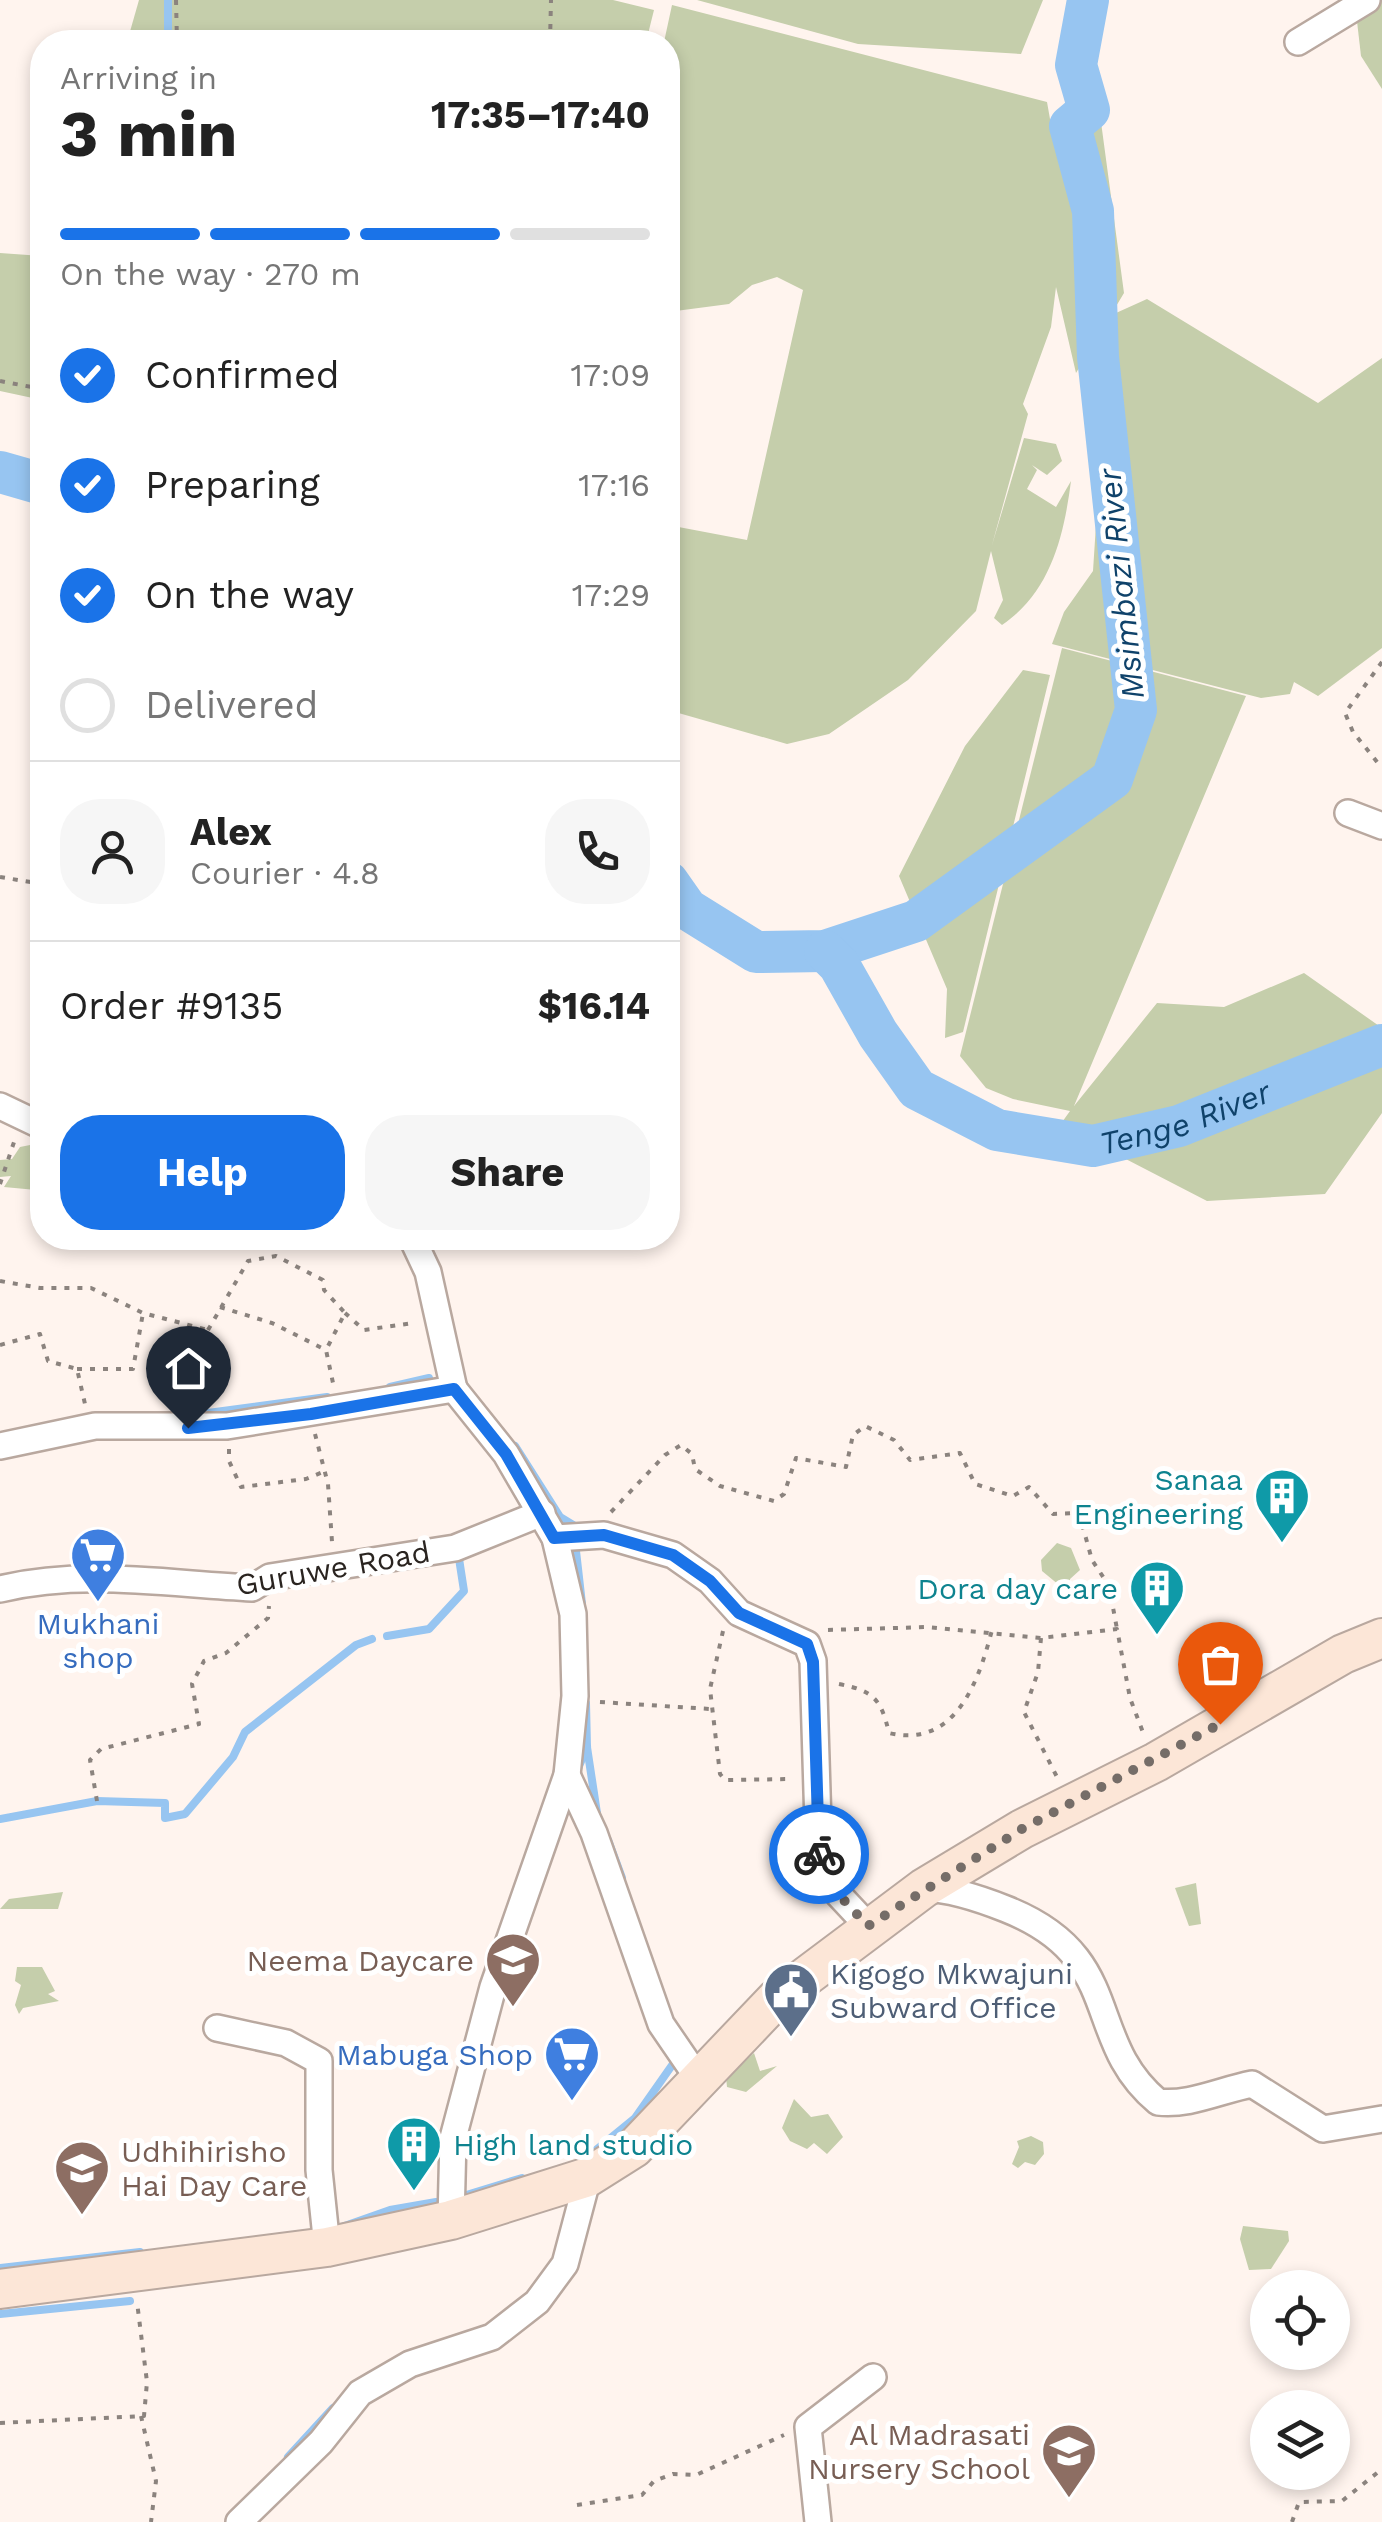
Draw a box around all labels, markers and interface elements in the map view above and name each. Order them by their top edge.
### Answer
text: Arriving in [60,59,217,97]
text: 17:35–17:40 [431,93,650,137]
text: 3 min [60,96,238,172]
text: On the way · 270 m [60,255,361,293]
icon: check [60,348,115,403]
text: Confirmed [145,353,340,397]
text: 17:09 [570,356,650,394]
icon: check [60,458,115,513]
text: Preparing [145,463,320,507]
water label: Msimbazi River [1090,465,1152,701]
text: 17:16 [578,466,650,504]
icon: check [60,568,115,623]
text: On the way [145,573,354,617]
text: 17:29 [572,576,650,614]
text: Delivered [145,683,318,727]
button: person [60,799,165,904]
button: phone [545,799,650,904]
text: Alex [190,810,272,854]
text: Courier · 4.8 [190,854,380,892]
text: Order #9135 [60,984,283,1028]
text: $16.14 [538,984,650,1028]
water label: Tenge River [1096,1072,1278,1163]
button: Help [60,1115,345,1230]
button: Share [365,1115,650,1230]
pin [146,1326,231,1429]
icon: home [161,1341,216,1396]
place label: Sanaa Engineering [1073,1462,1243,1531]
building icon: Sanaa Engineering [1252,1466,1312,1545]
supermarket icon: Mukhani shop [68,1525,128,1604]
street label: Guruwe Road [233,1534,433,1602]
building icon: Dora day care [1127,1558,1187,1637]
place label: Dora day care [917,1571,1118,1606]
place label: Mukhani shop [37,1606,160,1675]
pin [1178,1622,1263,1725]
icon: bag [1193,1637,1248,1692]
courier [769,1804,869,1904]
icon: bike [792,1827,847,1882]
school or university icon: Neema Daycare [483,1930,543,2009]
place label: Neema Daycare [246,1943,474,1978]
place label: Kigogo Mkwajuni Subward Office [830,1956,1073,2025]
public building icon: Kigogo Mkwajuni Subward Office [761,1960,821,2039]
supermarket icon: Mabuga Shop [542,2024,602,2103]
place label: Mabuga Shop [336,2037,533,2072]
building icon: High land studio [384,2114,444,2193]
place label: High land studio [453,2127,693,2162]
place label: Udhihirisho Hai Day Care [121,2134,307,2203]
school or university icon: Udhihirisho Hai Day Care [52,2138,112,2217]
map controls [1250,2270,1350,2490]
button: locate [1250,2270,1350,2370]
button: layers [1250,2390,1350,2490]
place label: Al Madrasati Nursery School [808,2417,1030,2486]
school or university icon: Al Madrasati Nursery School [1039,2421,1099,2500]

